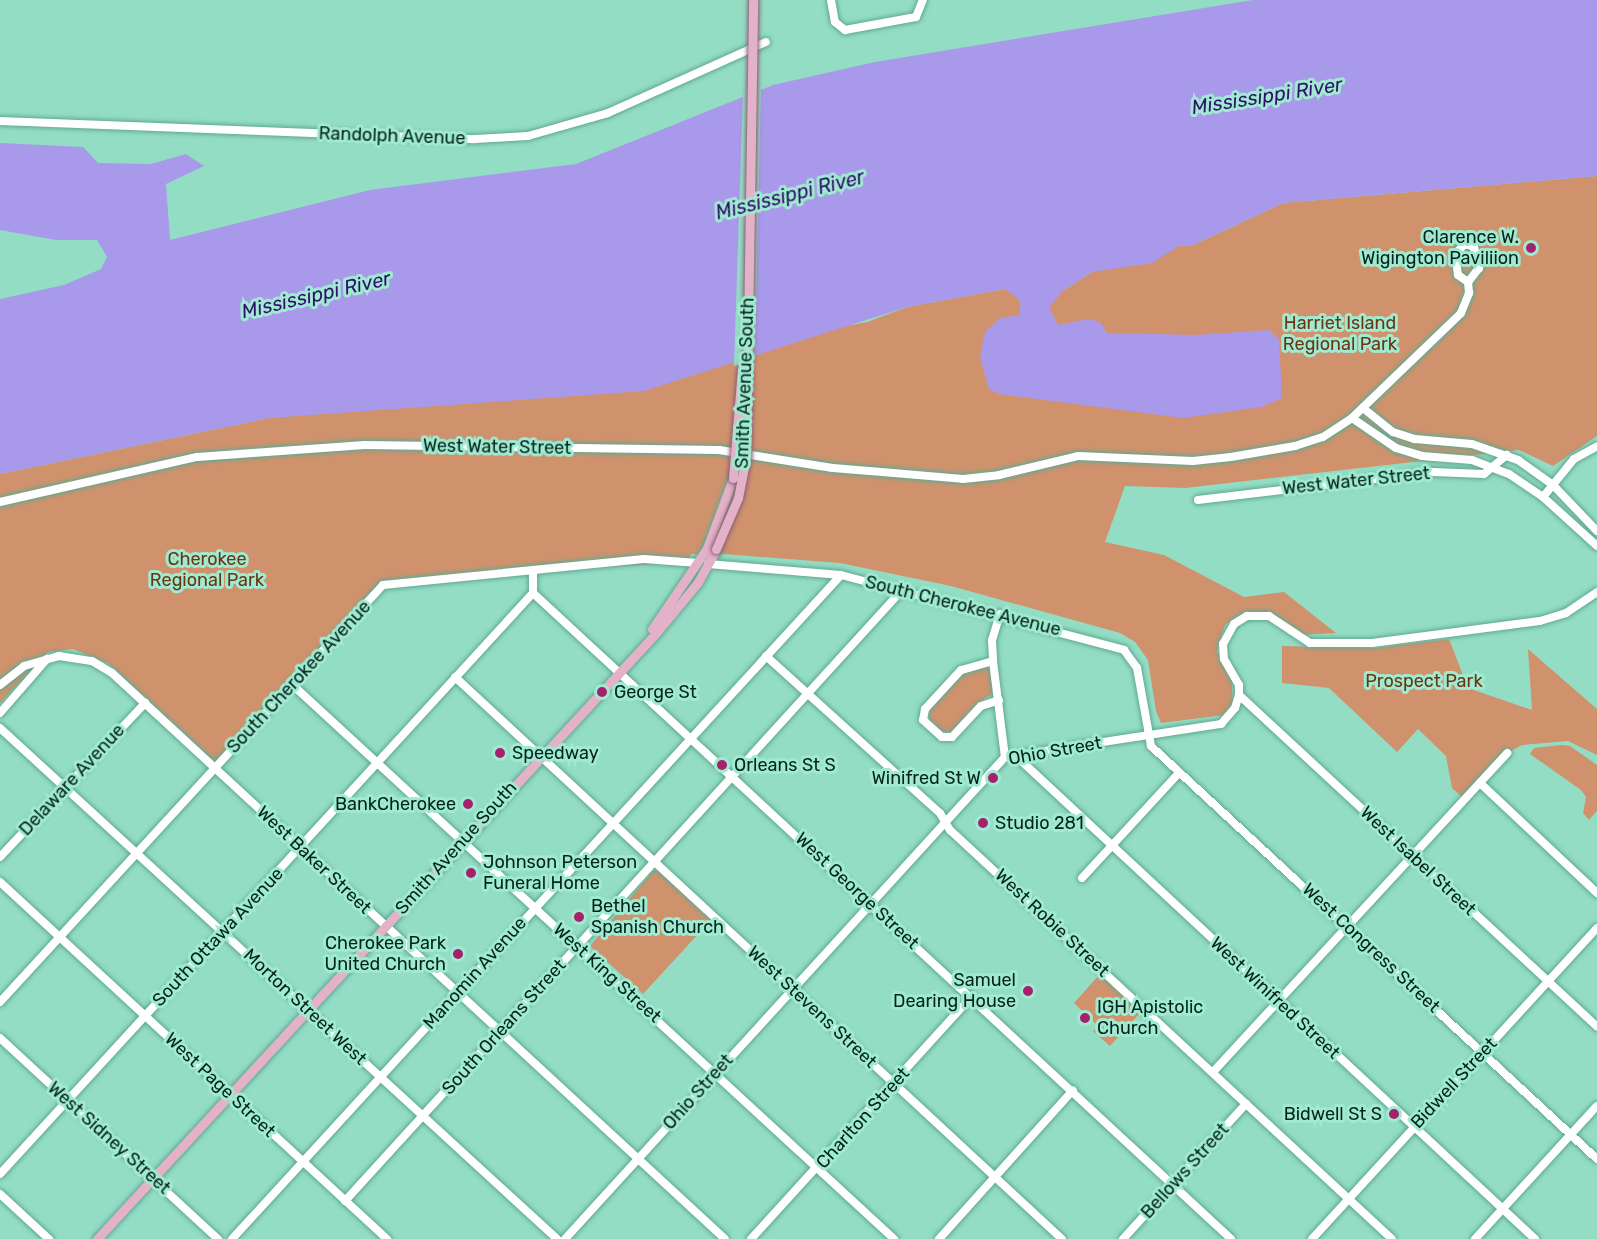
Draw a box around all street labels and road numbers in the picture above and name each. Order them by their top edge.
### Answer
street label: Randolph Avenue [318,123,466,149]
street label: Smith Avenue South [731,297,759,469]
street label: West Water Street [422,435,572,459]
street label: West Water Street [1281,462,1431,500]
street label: South Cherokee Avenue [863,571,1063,641]
street label: South Cherokee Avenue [222,596,376,758]
street label: Delaware Avenue [15,720,129,840]
street label: Ohio Street [1007,732,1103,770]
street label: Smith Avenue South [391,777,521,919]
street label: West Baker Street [252,801,376,919]
street label: West Isabel Street [1356,802,1480,920]
street label: West George Street [791,828,923,954]
street label: South Ottawa Avenue [148,863,288,1011]
street label: West Robie Street [990,865,1114,981]
street label: West Congress Street [1298,879,1444,1017]
street label: Manomin Avenue [419,912,531,1034]
street label: West King Street [548,919,666,1027]
street label: West Winifred Street [1206,932,1344,1064]
street label: West Stevens Street [743,941,881,1073]
street label: Morton Street West [239,944,371,1070]
street label: South Orleans Street [438,955,570,1099]
street label: West Page Street [160,1028,280,1142]
street label: Bidwell Street [1406,1033,1502,1133]
street label: Ohio Street [658,1050,738,1134]
street label: Charlton Street [812,1063,914,1173]
street label: West Sidney Street [43,1077,175,1199]
street label: Bellows Street [1137,1119,1233,1223]

